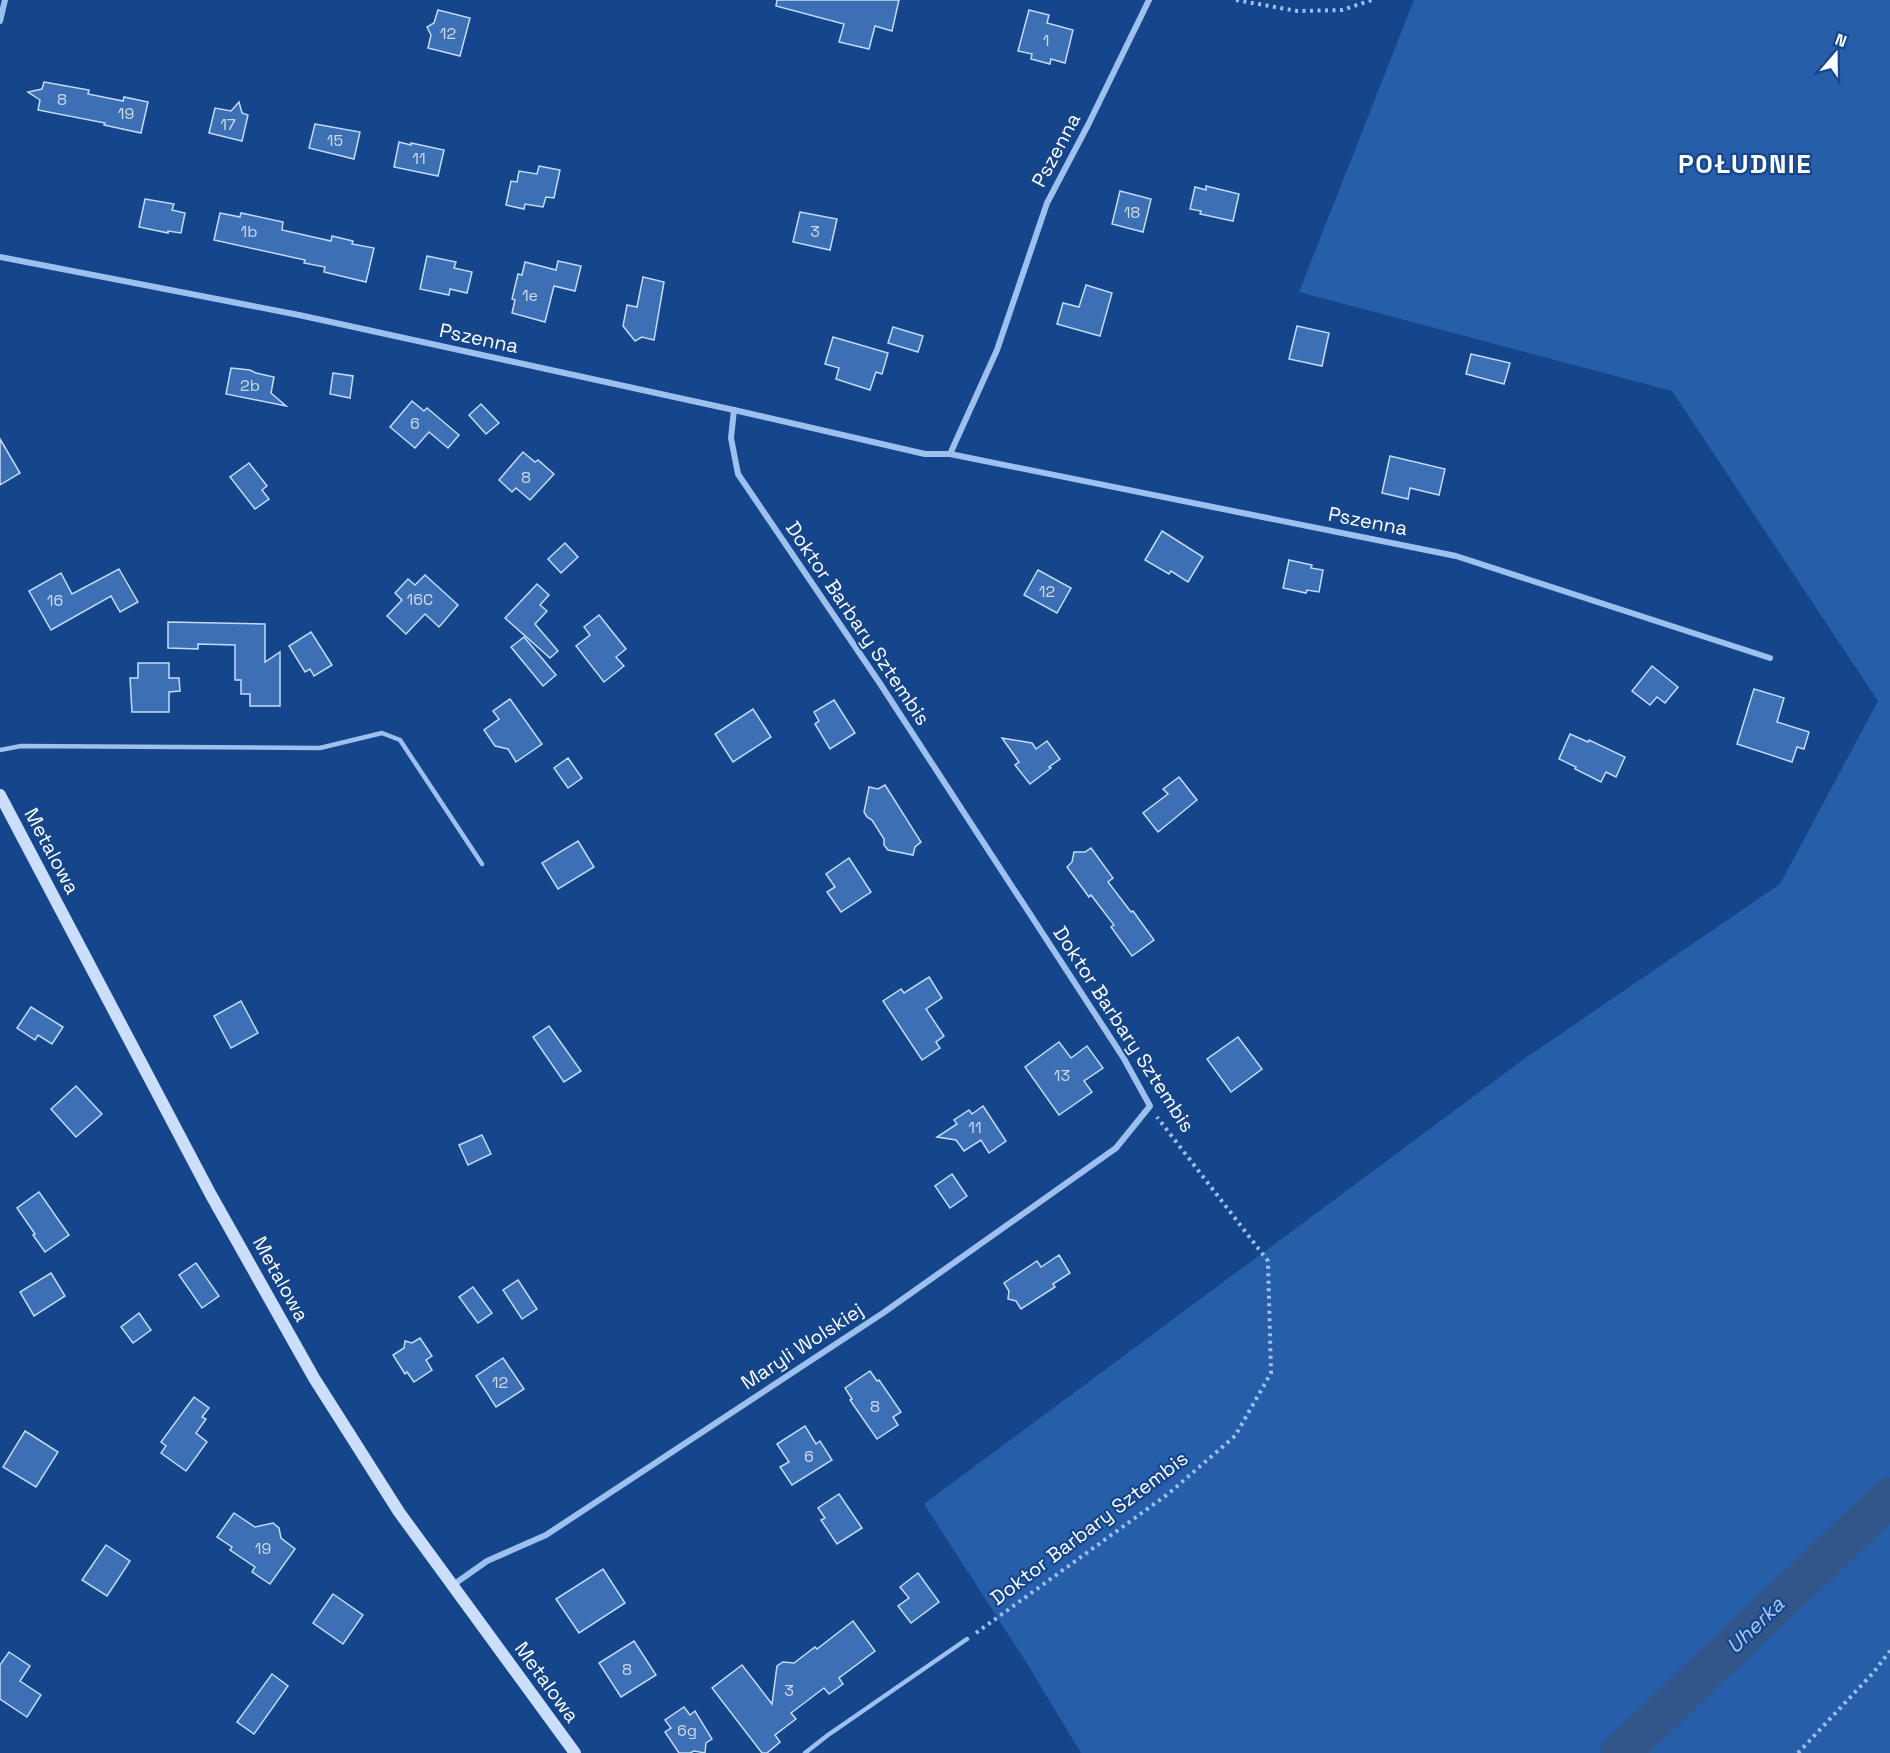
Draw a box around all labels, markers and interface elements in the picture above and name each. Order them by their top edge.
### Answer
house number: 12 [440,23,456,44]
north arrow [1806,24,1866,84]
text: N [1832,29,1850,52]
house number: 1 [1043,30,1049,51]
house number: 8 [57,89,67,110]
house number: 19 [118,103,134,124]
street label: Pszenna [1026,108,1086,192]
house number: 17 [220,114,236,135]
house number: 15 [327,130,343,151]
district label: POŁUDNIE [1678,147,1812,181]
house number: 11 [412,148,426,169]
house number: 18 [1124,202,1140,223]
house number: 1b [241,221,258,242]
house number: 3 [810,221,820,242]
house number: 1e [522,285,538,306]
street label: Pszenna [437,317,521,359]
house number: 2b [240,375,260,396]
house number: 6 [410,413,420,434]
house number: 8 [521,467,531,488]
street label: Pszenna [1326,501,1410,541]
street label: Doktor Barbary Sztembis [780,516,936,730]
house number: 12 [1039,581,1055,602]
house number: 16C [407,589,433,610]
house number: 16 [47,590,63,611]
street label: Metalowa [19,803,85,899]
street label: Doktor Barbary Sztembis [1048,921,1200,1137]
house number: 13 [1054,1065,1070,1086]
house number: 11 [968,1117,982,1138]
street label: Metalowa [247,1232,315,1326]
street label: Maryli Wolskiej [736,1297,868,1395]
house number: 12 [492,1372,508,1393]
house number: 8 [870,1396,880,1417]
street label: Doktor Barbary Sztembis [985,1445,1193,1611]
house number: 6 [804,1446,814,1467]
house number: 19 [255,1538,271,1559]
water label: Uherka [1720,1590,1790,1659]
street label: Metalowa [509,1636,585,1728]
house number: 8 [622,1659,632,1680]
house number: 3 [784,1680,794,1701]
house number: 6g [677,1720,697,1741]

